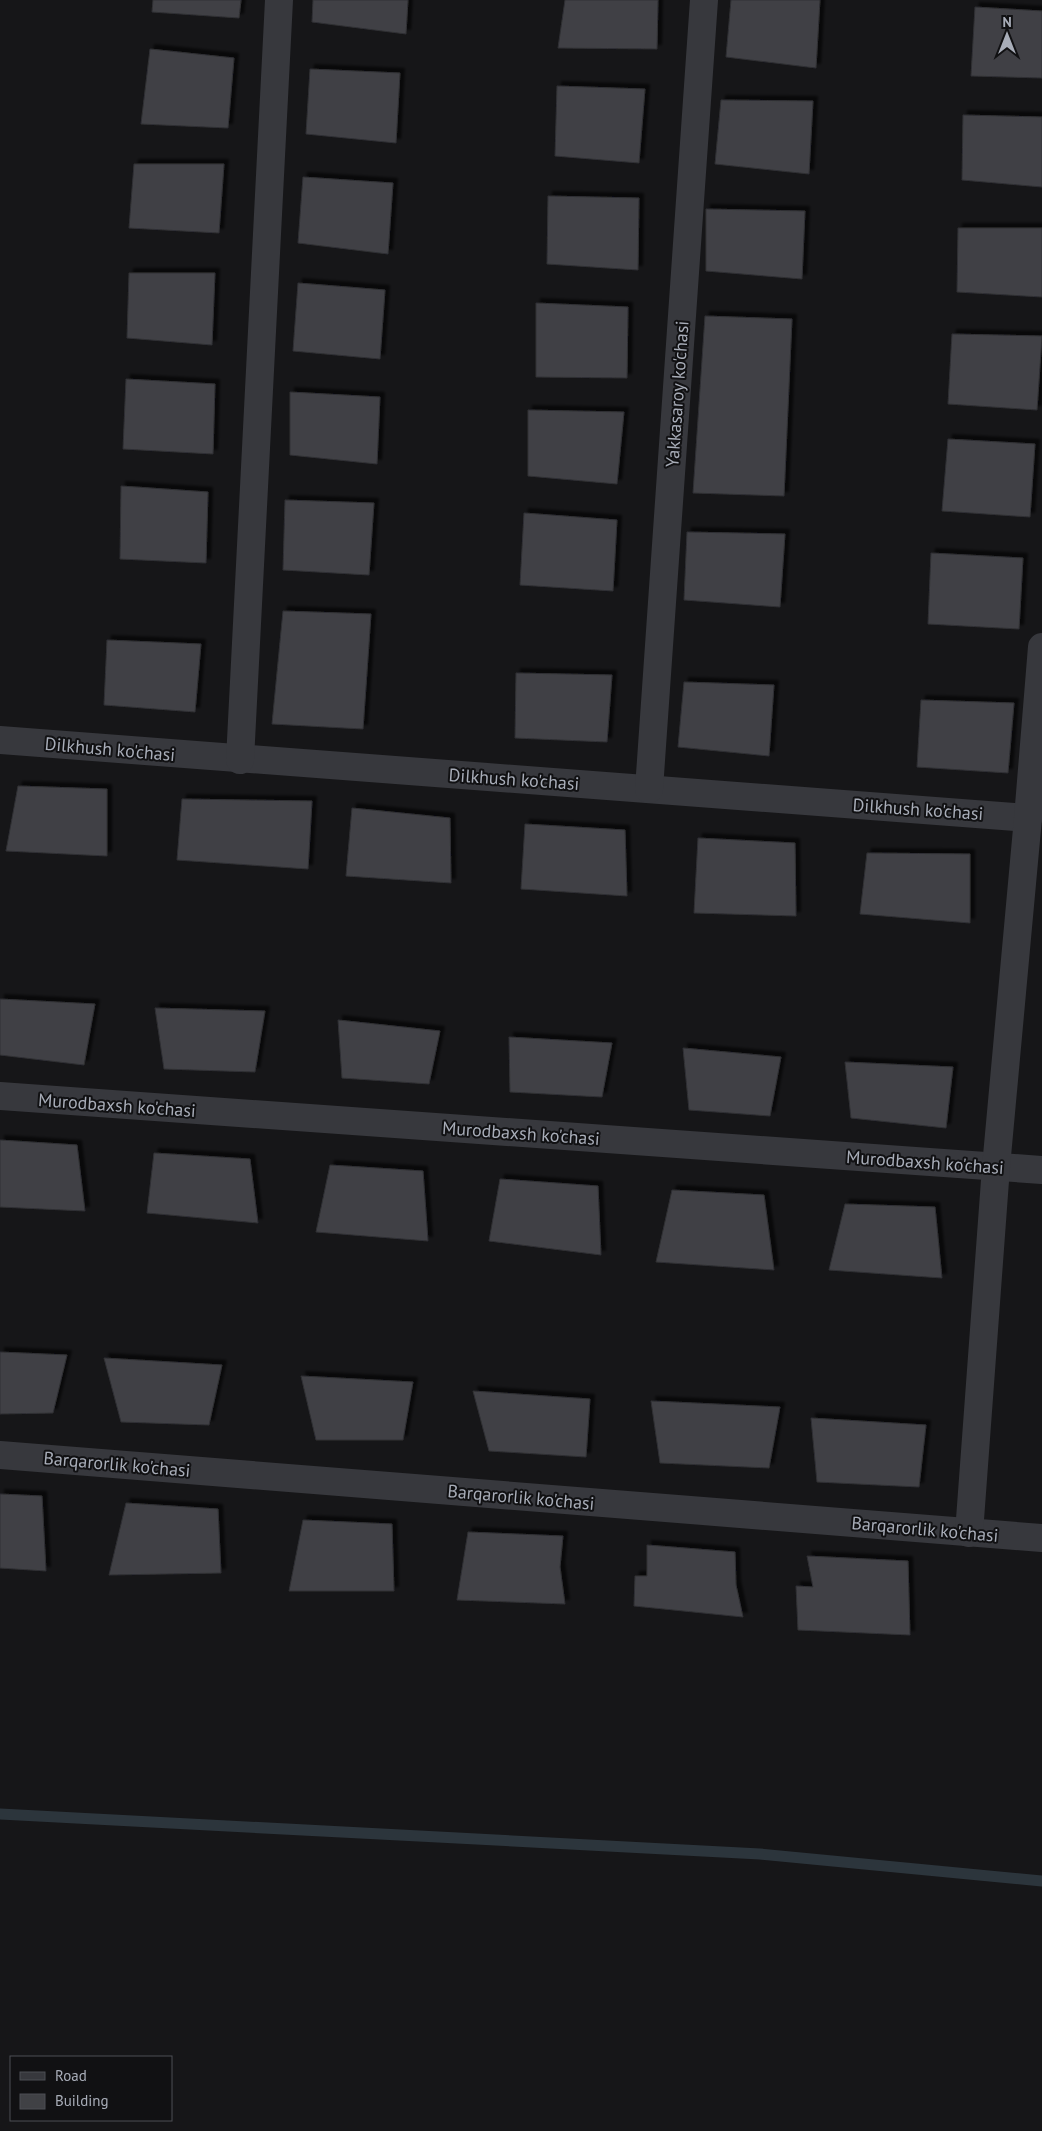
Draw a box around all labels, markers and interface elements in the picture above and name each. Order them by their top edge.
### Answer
north arrow [982,10,1032,60]
text: N [1002,13,1012,31]
street label: Yakkasaroy ko'chasi [660,320,694,468]
street label: Dilkhush ko'chasi [44,732,176,766]
street label: Dilkhush ko'chasi [448,763,580,795]
street label: Dilkhush ko'chasi [852,793,984,825]
street label: Murodbaxsh ko'chasi [37,1088,197,1122]
street label: Murodbaxsh ko'chasi [441,1116,601,1150]
street label: Murodbaxsh ko'chasi [845,1145,1005,1179]
street label: Barqarorlik ko'chasi [43,1446,191,1482]
street label: Barqarorlik ko'chasi [447,1479,595,1515]
street label: Barqarorlik ko'chasi [851,1511,999,1547]
legend [10,2056,172,2121]
text: Road [55,2066,87,2085]
text: Building [55,2091,109,2110]

